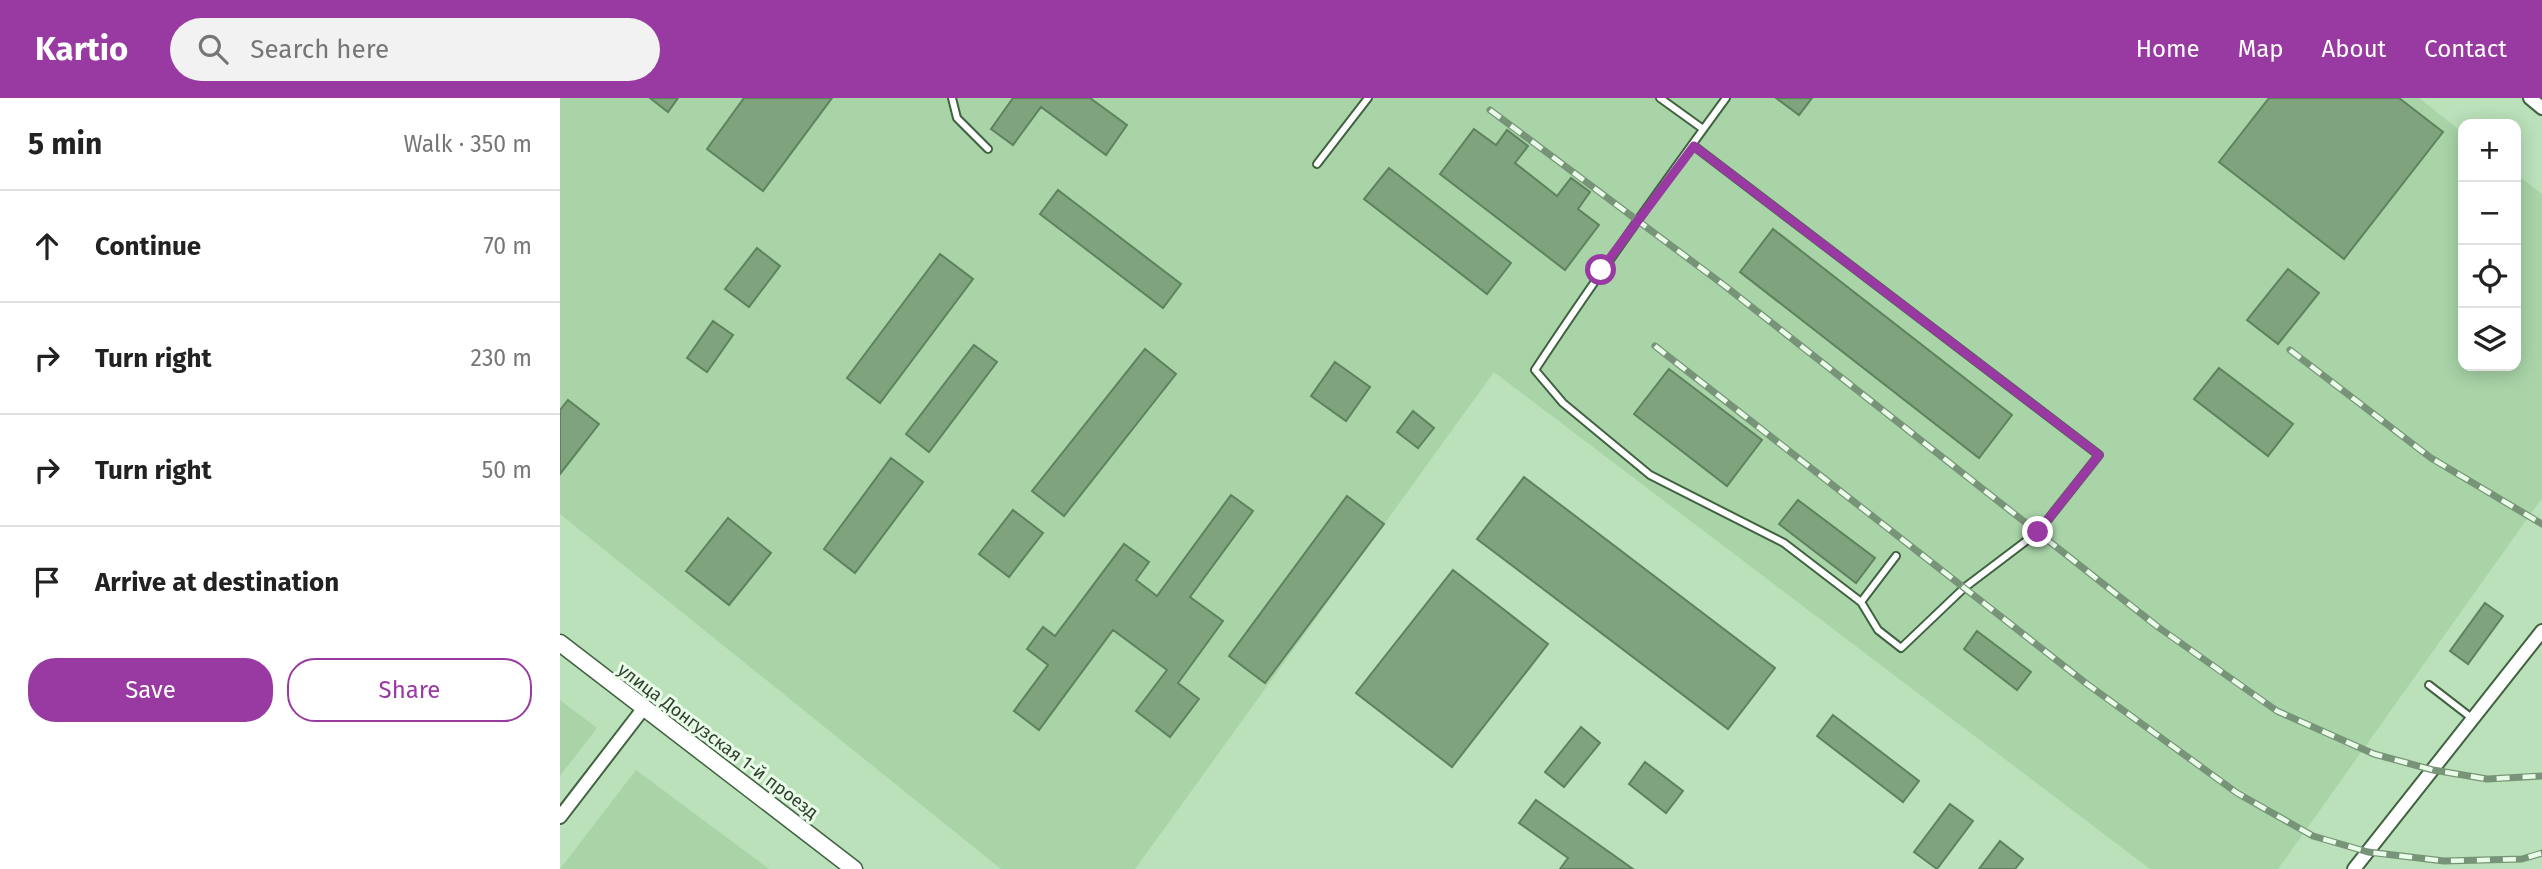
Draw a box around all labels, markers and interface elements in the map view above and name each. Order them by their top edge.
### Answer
search box [170,18,660,81]
text: Kartio [35,29,128,69]
icon: search [194,30,232,68]
text: Search here [250,34,389,65]
text: Home [2136,35,2200,63]
text: Map [2238,35,2284,63]
text: About [2322,35,2386,63]
text: Contact [2424,35,2507,63]
map controls [2458,119,2521,371]
button: + [2458,119,2521,182]
text: 5 min [28,126,102,162]
text: Walk · 350 m [404,130,532,158]
button: − [2458,182,2521,245]
icon: ahead [28,227,66,265]
text: Continue [95,231,201,262]
text: 70 m [483,232,532,260]
button: locate [2458,245,2521,308]
route start [1585,254,1616,285]
button: layers [2458,308,2521,371]
icon: right [28,339,66,377]
text: Turn right [95,343,212,374]
text: 230 m [471,344,532,372]
icon: right [28,451,66,489]
text: Turn right [95,455,212,486]
text: 50 m [482,456,532,484]
route end [2022,516,2053,547]
icon: arrive [28,563,66,601]
text: Arrive at destination [95,567,339,598]
button: Save [28,658,273,722]
button: Share [287,658,532,722]
street label: улица Донгузская 1-й проезд [613,658,823,824]

